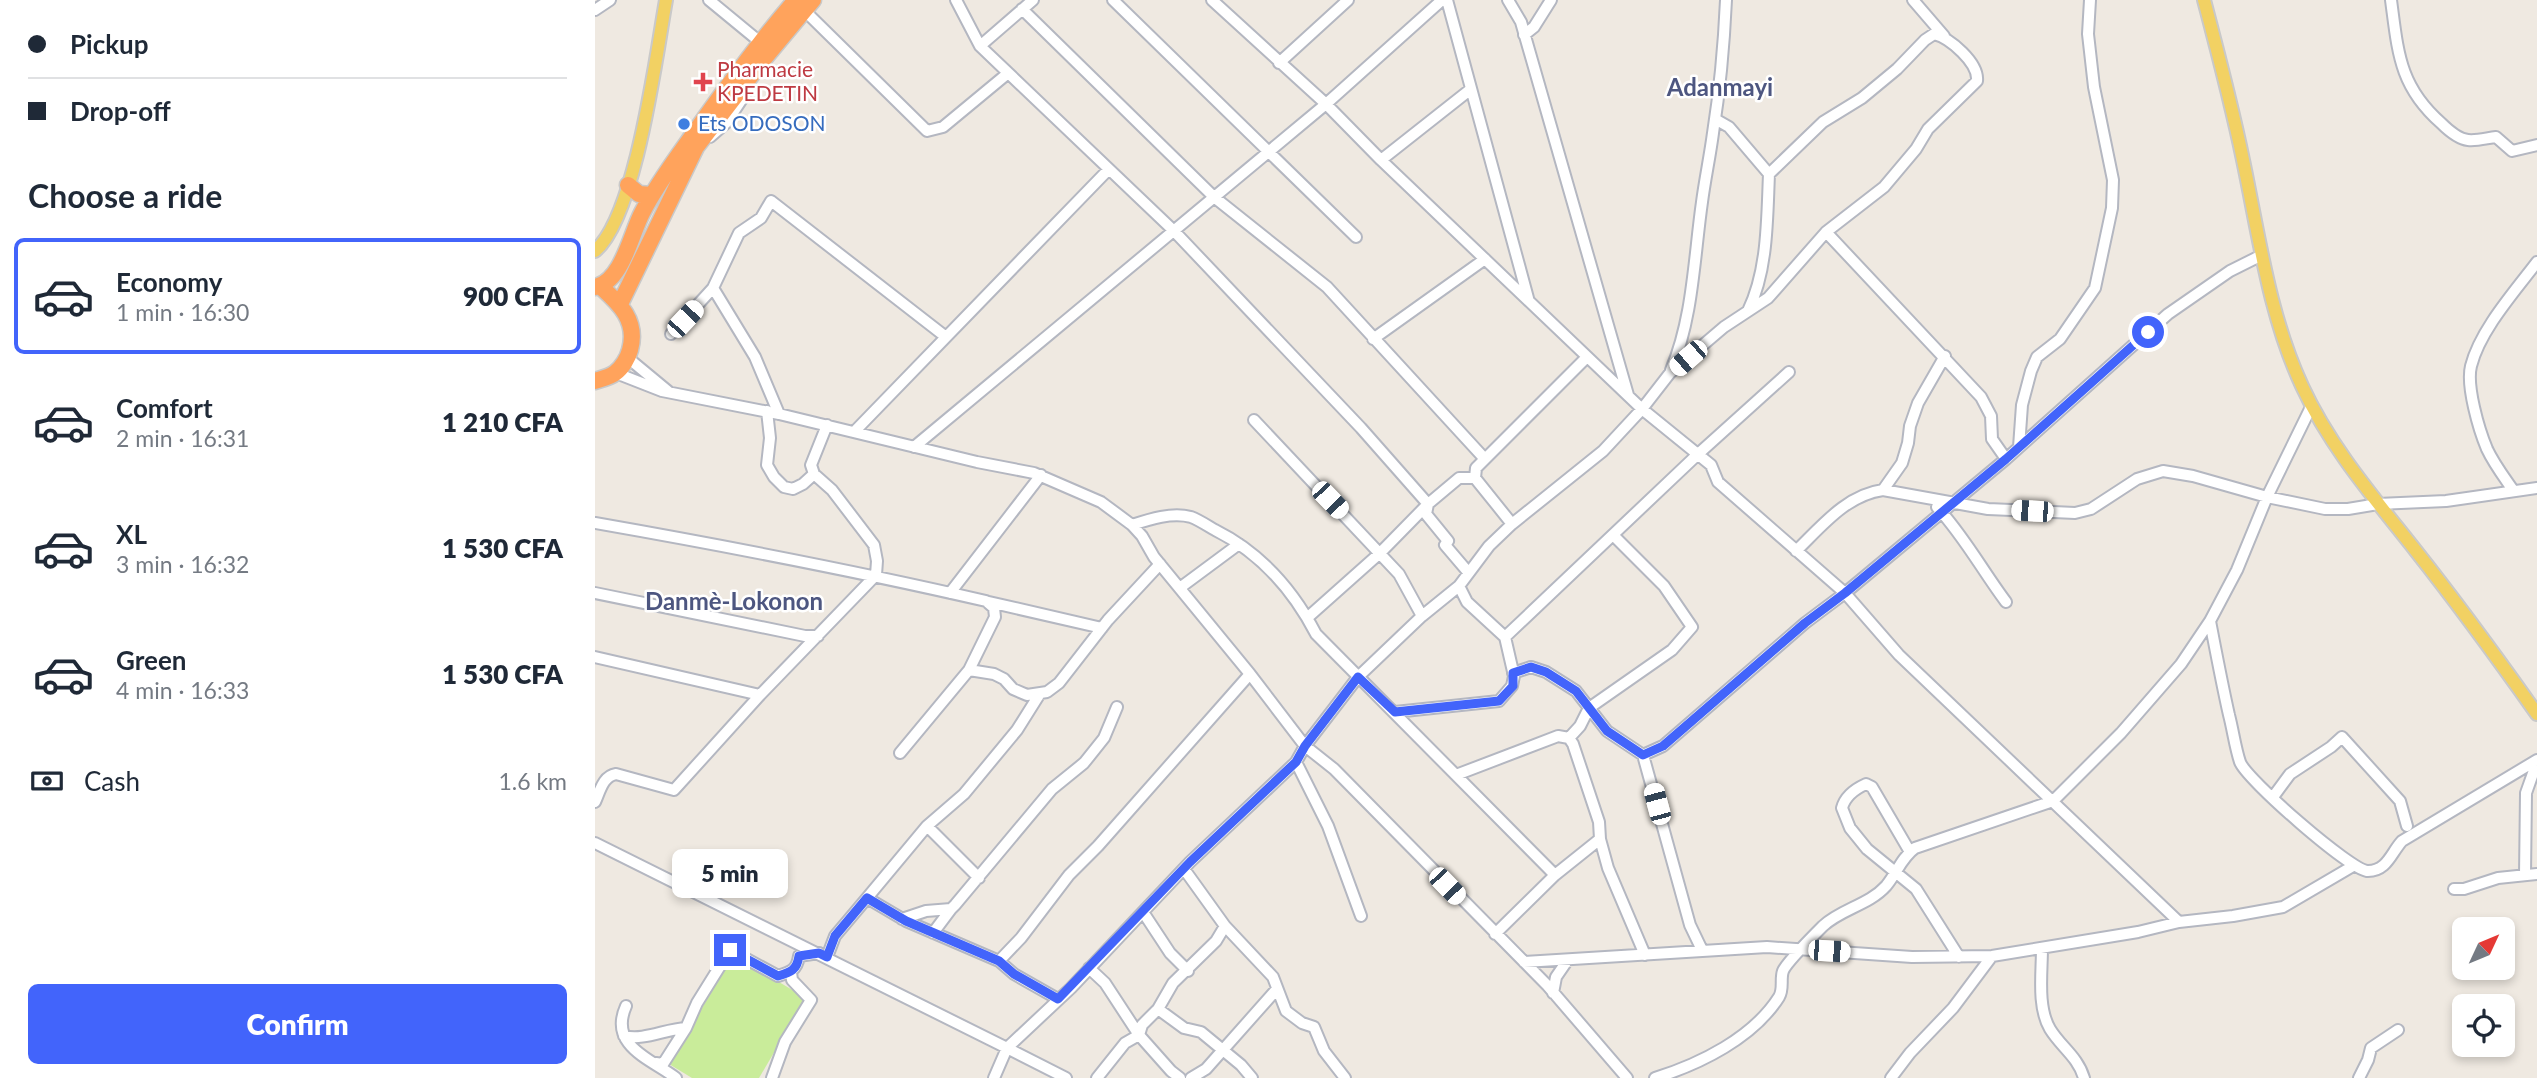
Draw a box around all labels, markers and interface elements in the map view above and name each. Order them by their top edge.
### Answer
text: Pickup [70,28,149,60]
place label: Pharmacie KPEDETIN [717,56,818,105]
district label: Adanmayi [1666,72,1773,101]
marker: Pharmacie KPEDETIN [695,74,711,90]
text: Drop-off [70,95,171,127]
place label: Ets ODOSON [698,110,826,135]
marker: Ets ODOSON [676,116,692,132]
text: Choose a ride [28,176,222,215]
icon: car [32,265,95,328]
text: Economy [116,266,222,298]
text: 900 CFA [463,280,563,312]
car [663,296,708,342]
text: 1 min · 16:30 [116,298,249,326]
route start [2132,316,2164,348]
car [1666,336,1711,380]
icon: car [32,391,95,454]
text: Comfort [116,392,213,424]
text: 1 210 CFA [442,406,563,438]
text: 2 min · 16:31 [116,424,249,452]
car [1308,478,1353,522]
car [2011,499,2054,523]
icon: car [32,517,95,580]
text: XL [116,518,147,550]
text: 1 530 CFA [442,532,563,564]
text: 3 min · 16:32 [116,550,249,578]
district label: Danmè-Lokonon [645,586,823,615]
icon: car [32,643,95,706]
text: Green [116,644,186,676]
text: 1 530 CFA [442,658,563,690]
text: 4 min · 16:33 [116,676,249,704]
icon: cash [28,762,66,800]
text: Cash [84,765,140,797]
text: 1.6 km [498,767,567,795]
car [1642,781,1673,827]
callout: 5 min [672,848,788,898]
text: 5 min [701,859,759,887]
car [1425,864,1470,908]
north arrow [2452,917,2515,980]
map controls [2452,917,2515,1057]
route end [714,934,746,966]
car [1808,939,1851,963]
button: Confirm [28,984,567,1064]
button: locate [2452,994,2515,1057]

